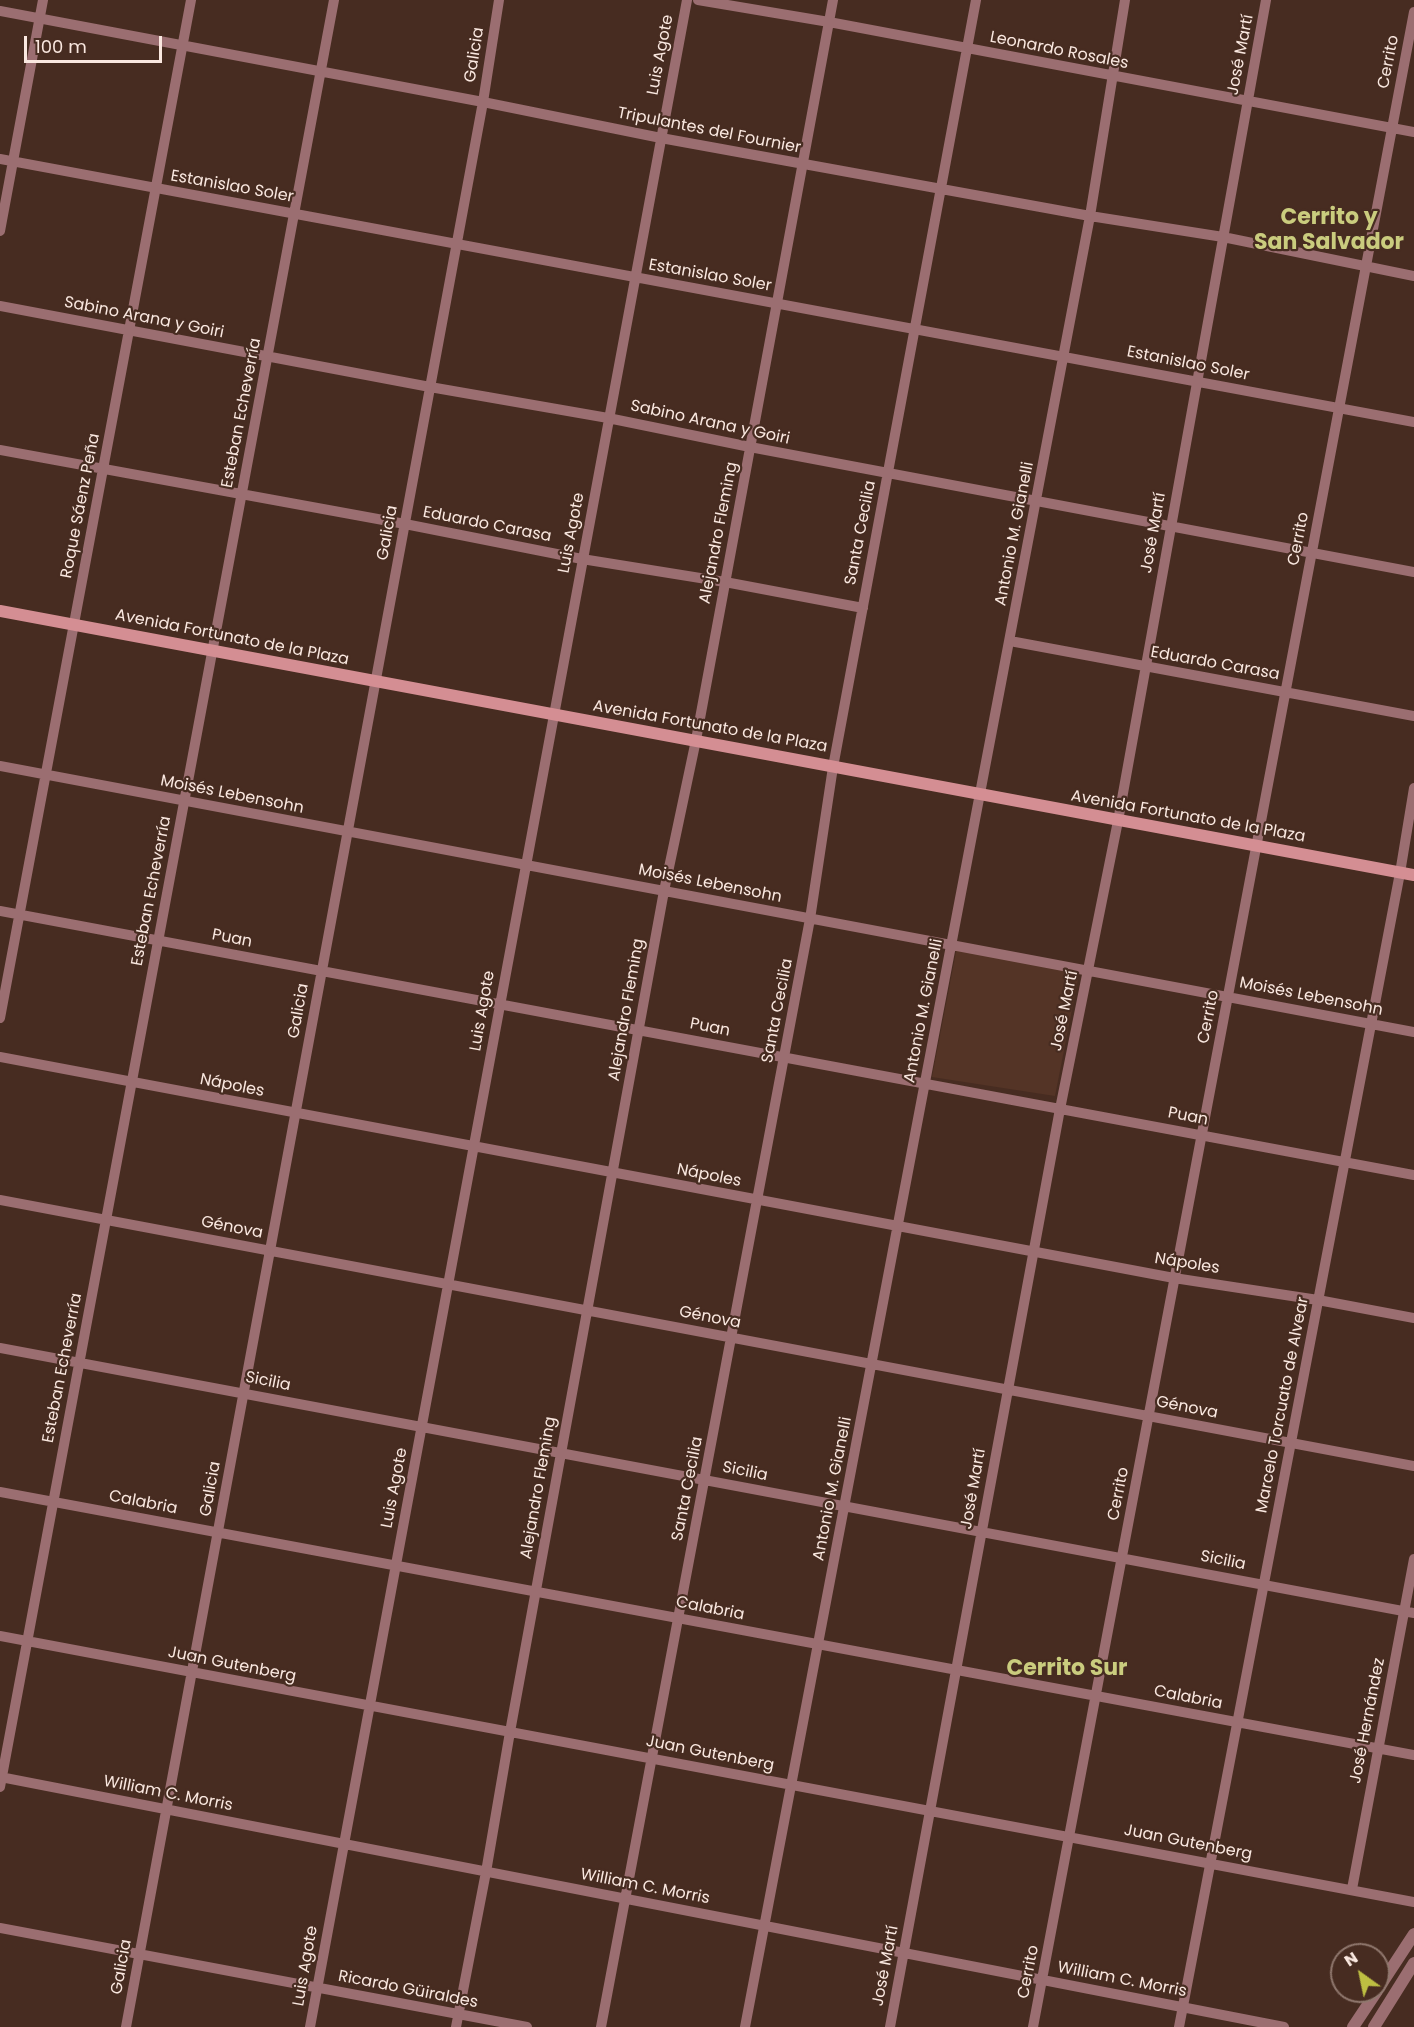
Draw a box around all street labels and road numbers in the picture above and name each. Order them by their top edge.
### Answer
street label: Luis Agote [644,13,678,97]
street label: José Martí [1224,13,1258,97]
street label: Galicia [461,26,489,84]
street label: Leonardo Rosales [988,28,1130,74]
street label: Cerrito [1374,34,1404,90]
street label: Tripulantes del Fournier [616,104,802,158]
street label: Estanislao Soler [169,167,295,207]
street label: Estanislao Soler [647,256,773,296]
street label: Sabino Arana y Goiri [62,293,226,343]
street label: Esteban Echeverría [218,337,266,489]
street label: Estanislao Soler [1125,343,1251,385]
street label: Sabino Arana y Goiri [629,397,791,449]
street label: Roque Sáenz Peña [58,432,104,580]
street label: Alejandro Fleming [696,460,742,606]
street label: Antonio M. Gianelli [992,460,1038,608]
street label: Santa Cecilia [841,479,881,587]
street label: Luis Agote [555,491,589,575]
street label: José Martí [1137,491,1171,575]
street label: Eduardo Carasa [421,503,553,547]
street label: Galicia [374,504,402,562]
street label: Cerrito [1284,511,1314,567]
street label: Avenida Fortunato de la Plaza [114,606,350,670]
street label: Eduardo Carasa [1149,643,1281,685]
street label: Avenida Fortunato de la Plaza [591,697,829,757]
street label: Moisés Lebensohn [159,772,305,818]
street label: Avenida Fortunato de la Plaza [1069,787,1307,847]
street label: Esteban Echeverría [128,815,176,967]
street label: Moisés Lebensohn [637,861,783,907]
street label: Puan [210,926,254,952]
street label: Alejandro Fleming [605,937,649,1083]
street label: Antonio M. Gianelli [901,937,947,1085]
street label: Santa Cecilia [758,957,798,1065]
street label: Luis Agote [466,969,500,1053]
street label: José Martí [1047,969,1083,1053]
street label: Moisés Lebensohn [1238,974,1384,1020]
street label: Galicia [285,982,313,1040]
street label: Cerrito [1194,989,1224,1045]
street label: Puan [688,1015,732,1041]
street label: Nápoles [198,1070,266,1102]
street label: Puan [1166,1104,1210,1130]
street label: Nápoles [675,1160,743,1192]
street label: Génova [199,1213,265,1243]
street label: Nápoles [1153,1249,1221,1279]
street label: Esteban Echeverría [39,1292,87,1444]
street label: Marcelo Torcuato de Alvear [1253,1295,1313,1515]
street label: Génova [677,1303,743,1333]
street label: Sicilia [244,1368,292,1396]
street label: Génova [1154,1393,1220,1423]
street label: Alejandro Fleming [517,1415,561,1561]
street label: Antonio M. Gianelli [810,1415,856,1563]
street label: Santa Cecilia [668,1435,708,1543]
street label: Luis Agote [378,1446,412,1530]
street label: José Martí [957,1447,991,1531]
street label: Sicilia [721,1458,769,1486]
street label: Galicia [197,1460,225,1518]
street label: Cerrito [1104,1466,1134,1522]
street label: Calabria [107,1487,179,1519]
street label: Sicilia [1199,1547,1247,1575]
street label: Calabria [674,1593,746,1625]
street label: Juan Gutenberg [166,1643,298,1687]
street label: José Hernández [1346,1657,1390,1785]
street label: Calabria [1152,1682,1224,1714]
street label: Juan Gutenberg [644,1732,776,1776]
street label: William C. Morris [102,1772,234,1816]
street label: Juan Gutenberg [1122,1821,1254,1865]
street label: William C. Morris [579,1865,711,1909]
street label: Luis Agote [289,1924,323,2008]
street label: José Martí [869,1924,903,2008]
street label: Galicia [108,1938,136,1996]
street label: Cerrito [1014,1944,1044,2000]
street label: William C. Morris [1056,1958,1188,2002]
street label: Ricardo Güiraldes [337,1967,479,2013]

